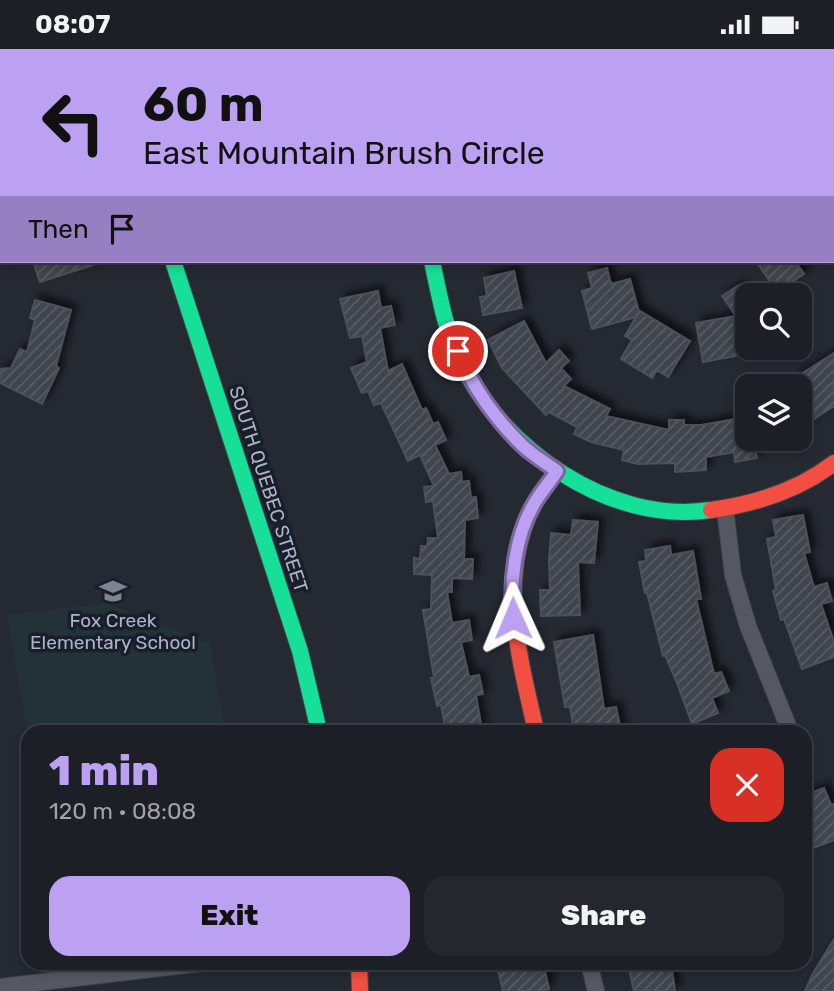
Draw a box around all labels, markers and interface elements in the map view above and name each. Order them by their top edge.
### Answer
text: 08:07 [35,9,110,40]
text: 60 m [143,75,264,133]
icon: left [28,77,119,168]
text: East Mountain Brush Circle [143,134,545,172]
icon: arrive [103,210,141,248]
text: Then [28,214,89,245]
map controls [735,283,812,451]
button: search [735,283,812,360]
pin [428,321,488,381]
icon: arrive [439,332,477,370]
button: layers [735,374,812,451]
street label: SOUTH QUEBEC STREET [224,383,313,595]
school or university icon: Fox Creek Elementary School [98,576,128,606]
position arrow [476,581,550,655]
place label: Fox Creek Elementary School [30,609,196,654]
text: 1 min [49,746,159,796]
button: close [710,748,784,822]
text: 120 m · 08:08 [49,797,196,825]
button: Exit [49,876,410,956]
button: Share [424,876,784,956]

